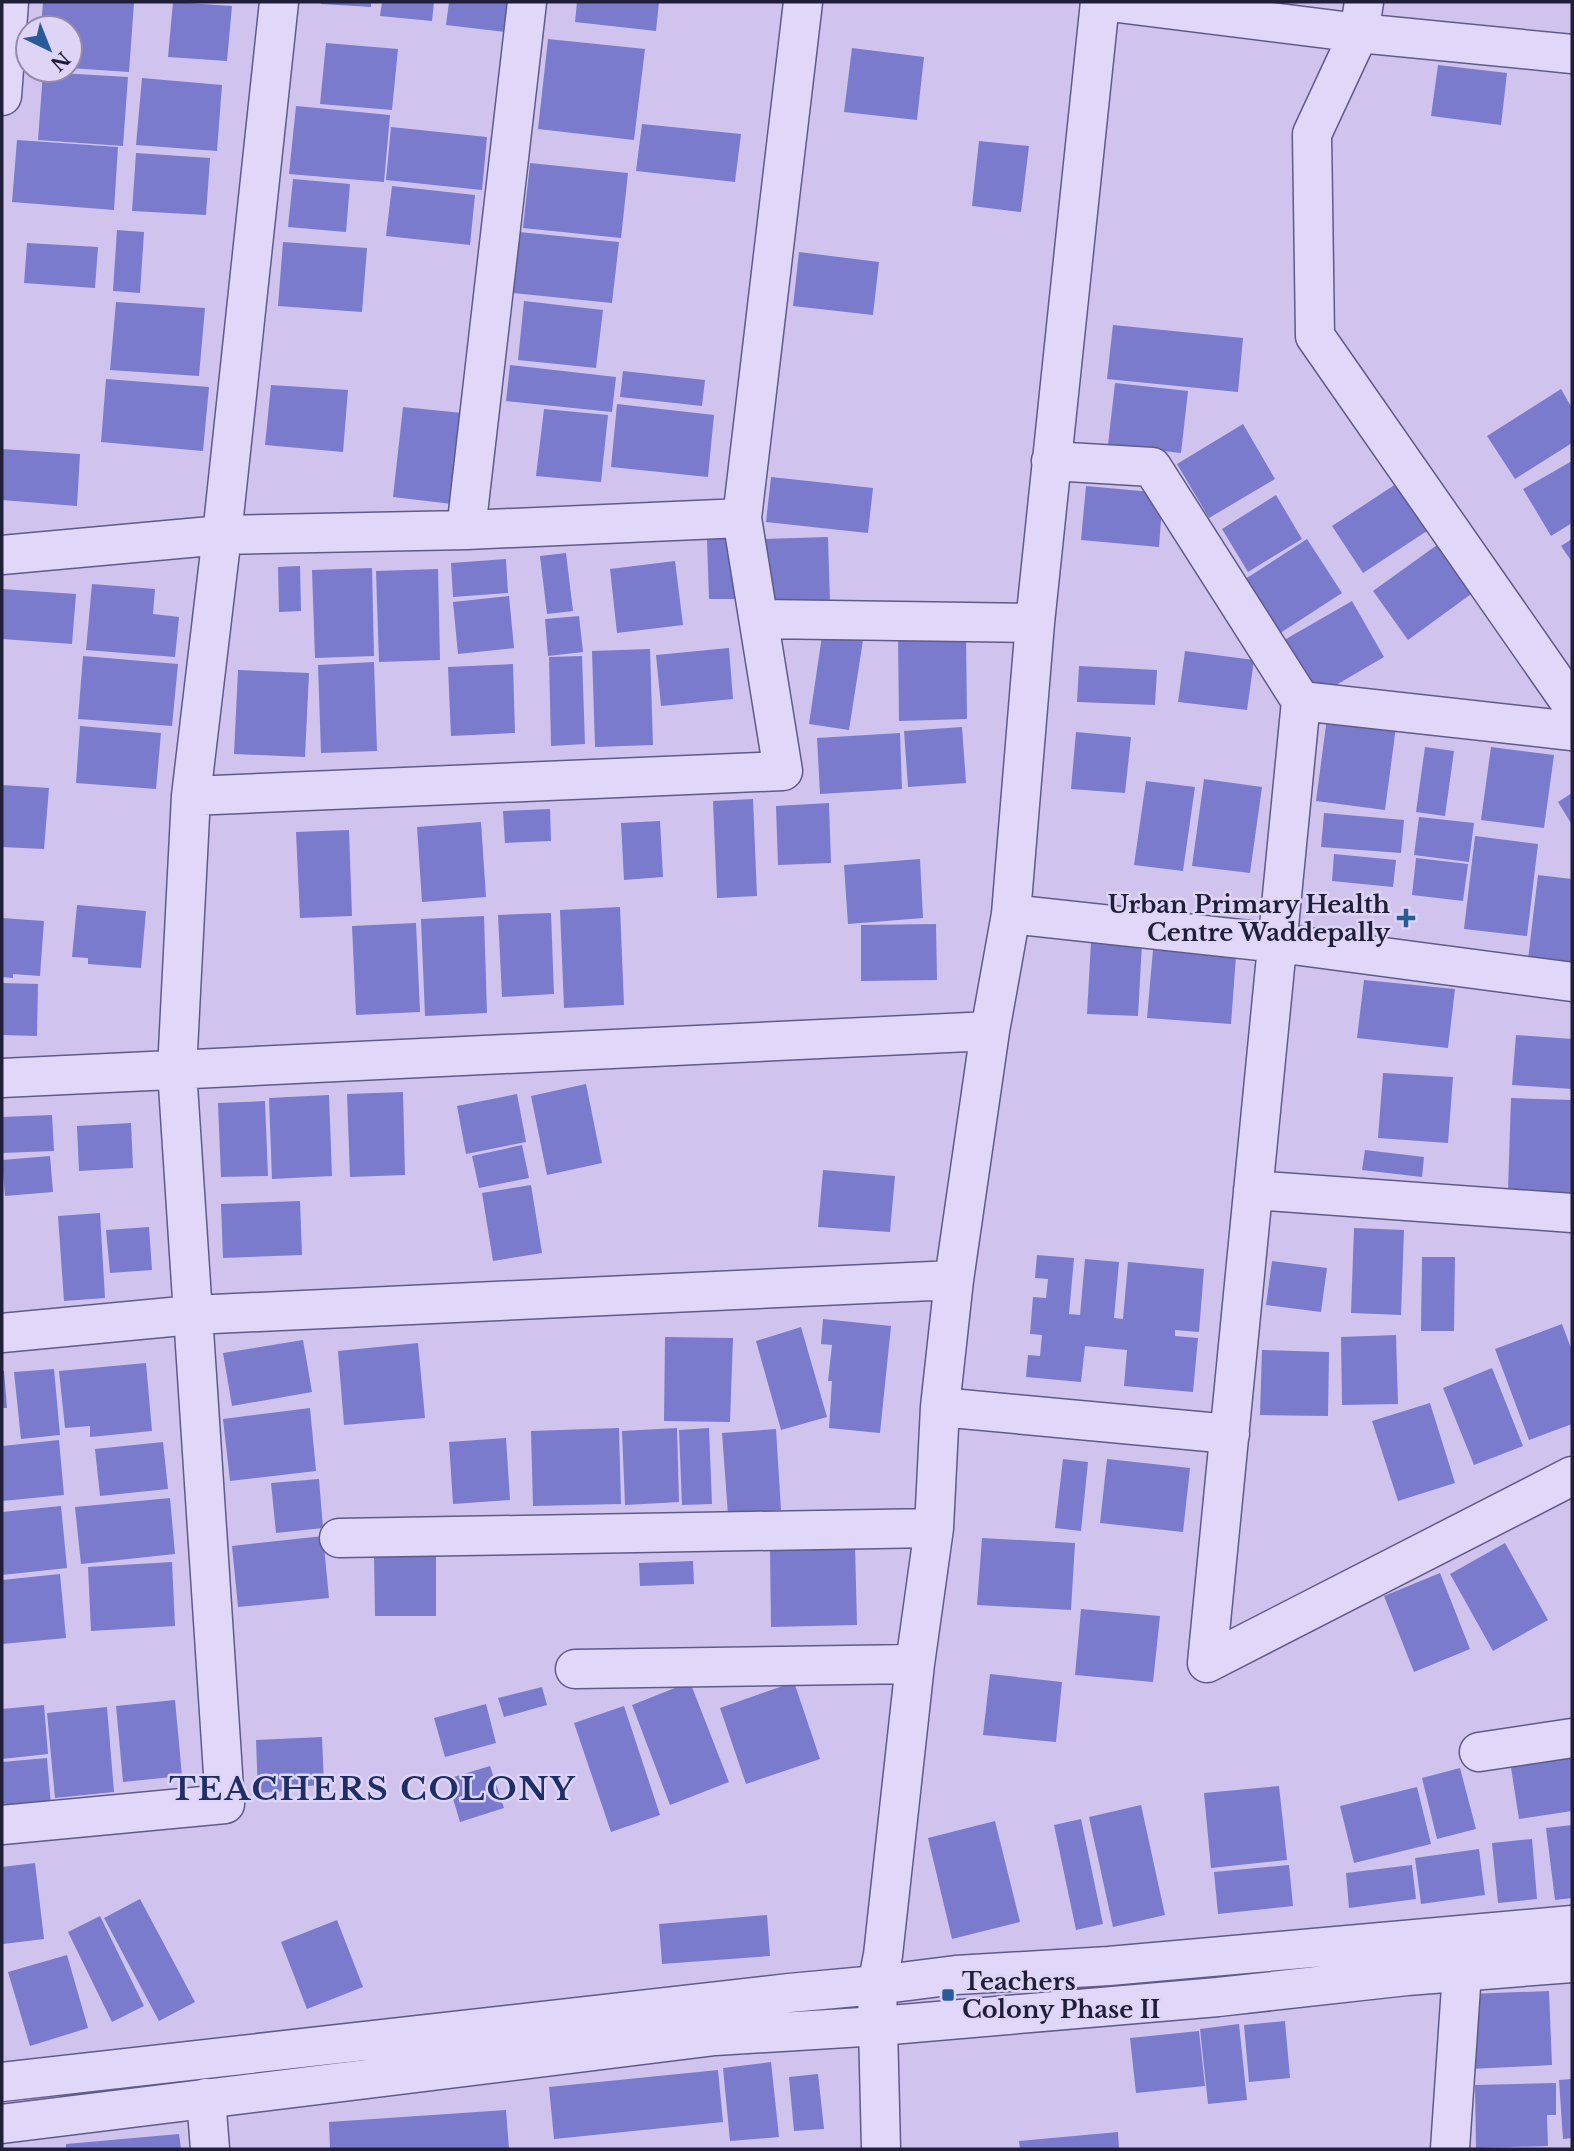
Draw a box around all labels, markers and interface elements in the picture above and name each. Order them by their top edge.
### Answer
north arrow [14,14,84,84]
text: N [46,47,75,76]
place label: Urban Primary Health Centre Waddepally [1108,890,1390,947]
marker: Urban Primary Health Centre Waddepally [1396,908,1416,928]
district label: TEACHERS COLONY [169,1769,577,1809]
place label: Teachers Colony Phase II [962,1967,1160,2024]
marker: Teachers Colony Phase II [940,1987,956,2003]

